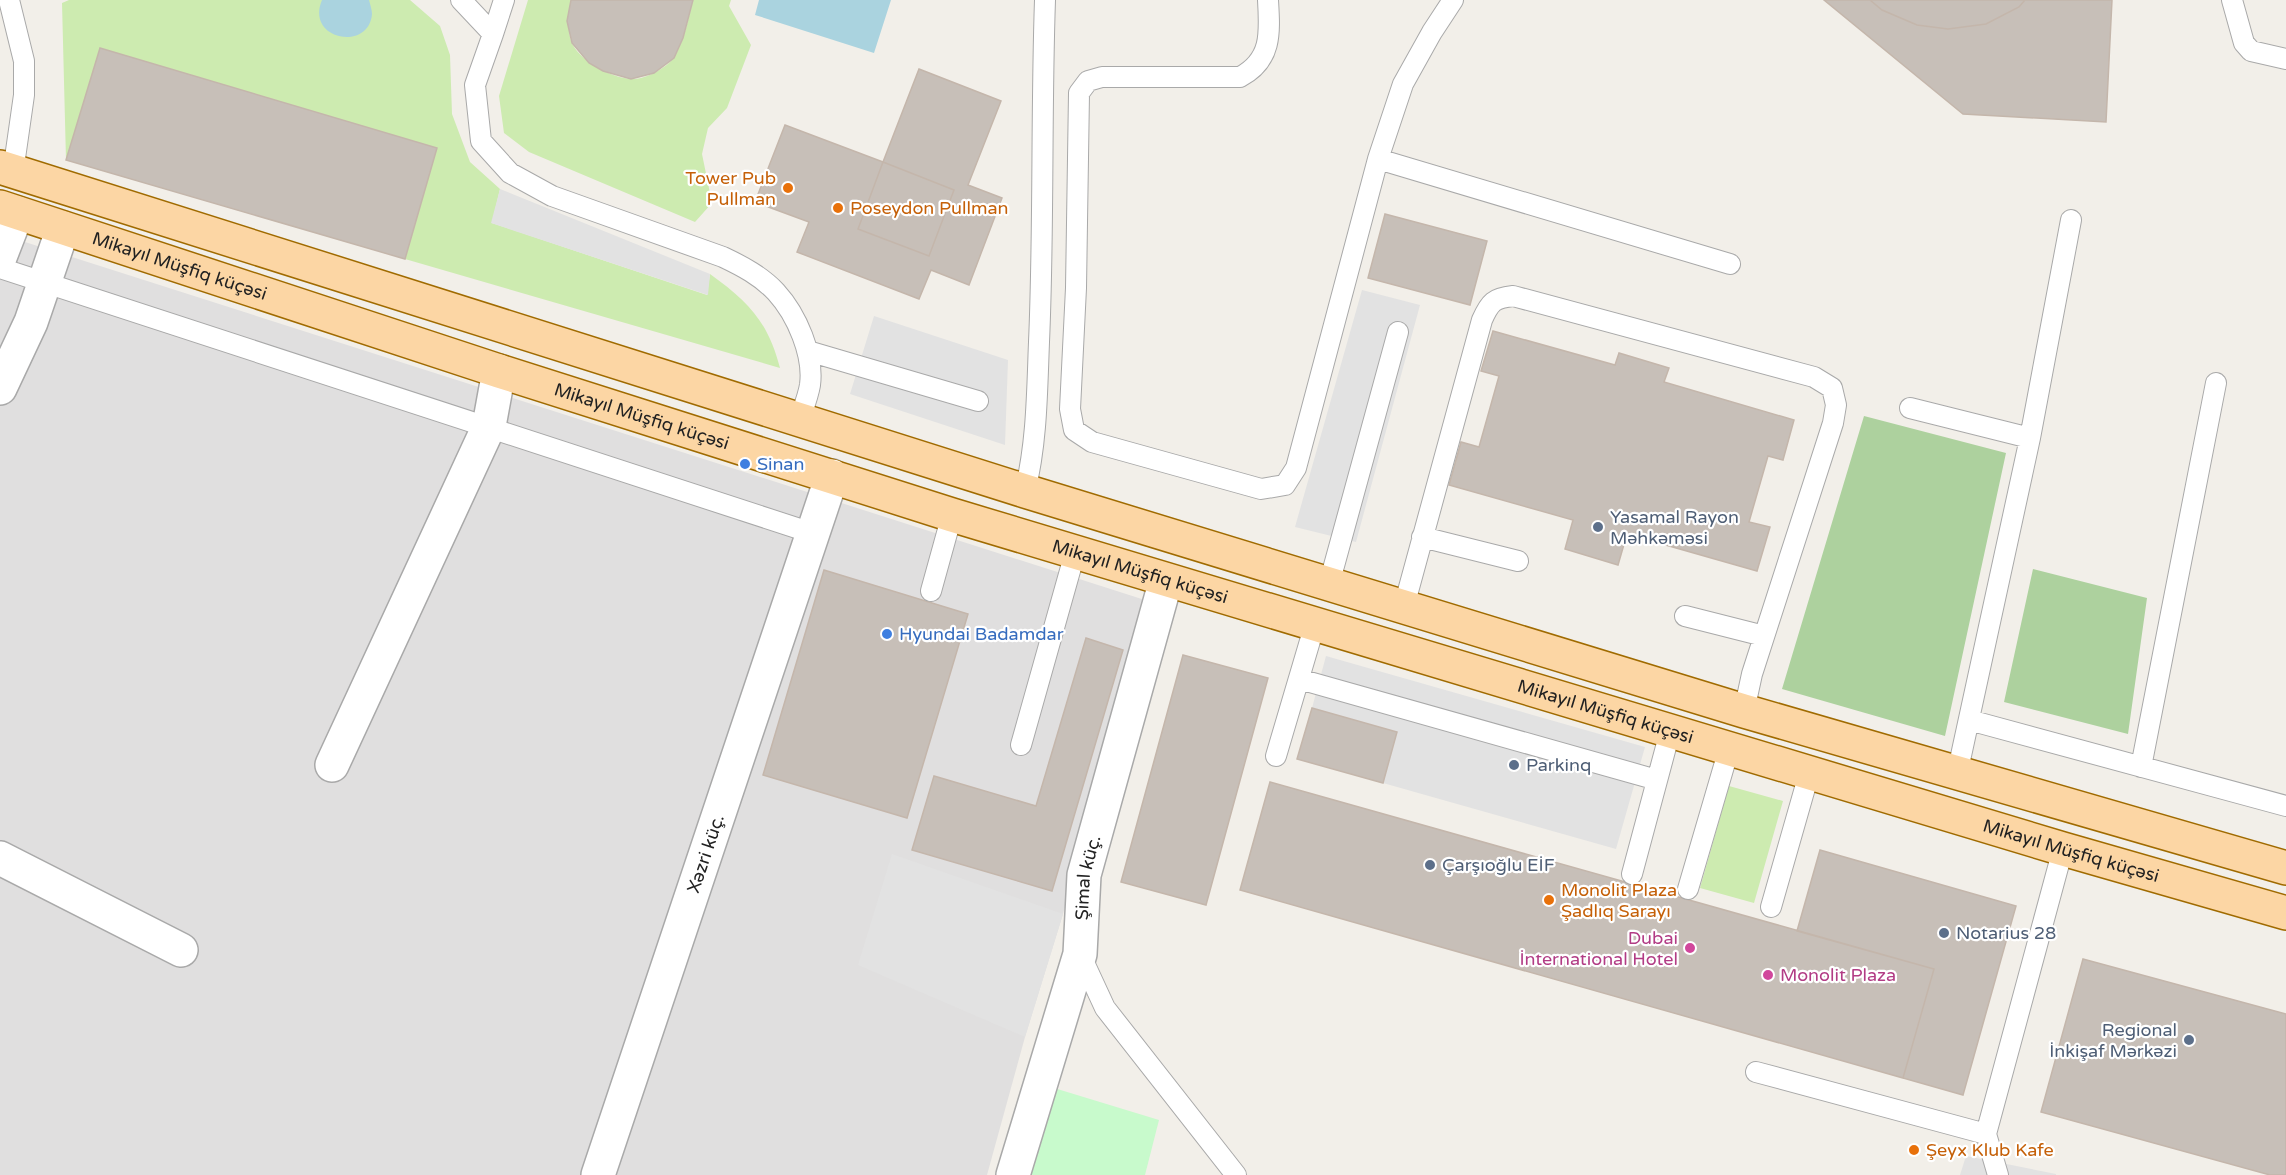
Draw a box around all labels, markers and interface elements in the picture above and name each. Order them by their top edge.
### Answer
place label: Tower Pub Pullman [685,167,776,210]
marker: Tower Pub Pullman [781,181,795,195]
place label: Poseydon Pullman [850,197,1009,219]
marker: Poseydon Pullman [831,201,845,215]
street label: Mikayıl Müşfiq küçəsi [89,227,270,305]
street label: Mikayıl Müşfiq küçəsi [551,378,732,454]
place label: Sinan [757,453,804,475]
marker: Sinan [738,457,752,471]
place label: Yasamal Rayon Məhkəməsi [1610,506,1739,549]
marker: Yasamal Rayon Məhkəməsi [1591,520,1605,534]
street label: Mikayıl Müşfiq küçəsi [1050,535,1231,608]
place label: Hyundai Badamdar [899,623,1064,645]
marker: Hyundai Badamdar [880,627,894,641]
street label: Mikayıl Müşfiq küçəsi [1515,675,1696,748]
place label: Parkinq [1526,754,1591,776]
marker: Parkinq [1507,758,1521,772]
street label: Xəzri küç. [682,811,729,896]
street label: Mikayıl Müşfiq küçəsi [1980,815,2162,887]
street label: Şimal küç. [1071,832,1106,921]
place label: Çarşıoğlu EİF [1442,854,1555,876]
marker: Çarşıoğlu EİF [1423,858,1437,872]
place label: Monolit Plaza Şadlıq Sarayı [1561,879,1677,922]
marker: Monolit Plaza Şadlıq Sarayı [1542,893,1556,907]
place label: Notarius 28 [1956,922,2056,944]
marker: Notarius 28 [1937,926,1951,940]
place label: Dubai İnternational Hotel [1519,927,1678,970]
marker: Dubai İnternational Hotel [1683,941,1697,955]
place label: Monolit Plaza [1780,964,1896,986]
marker: Monolit Plaza [1761,968,1775,982]
place label: Regional İnkişaf Mərkəzi [2049,1019,2177,1062]
marker: Regional İnkişaf Mərkəzi [2182,1033,2196,1047]
place label: Şeyx Klub Kafe [1926,1139,2054,1161]
marker: Şeyx Klub Kafe [1907,1143,1921,1157]

